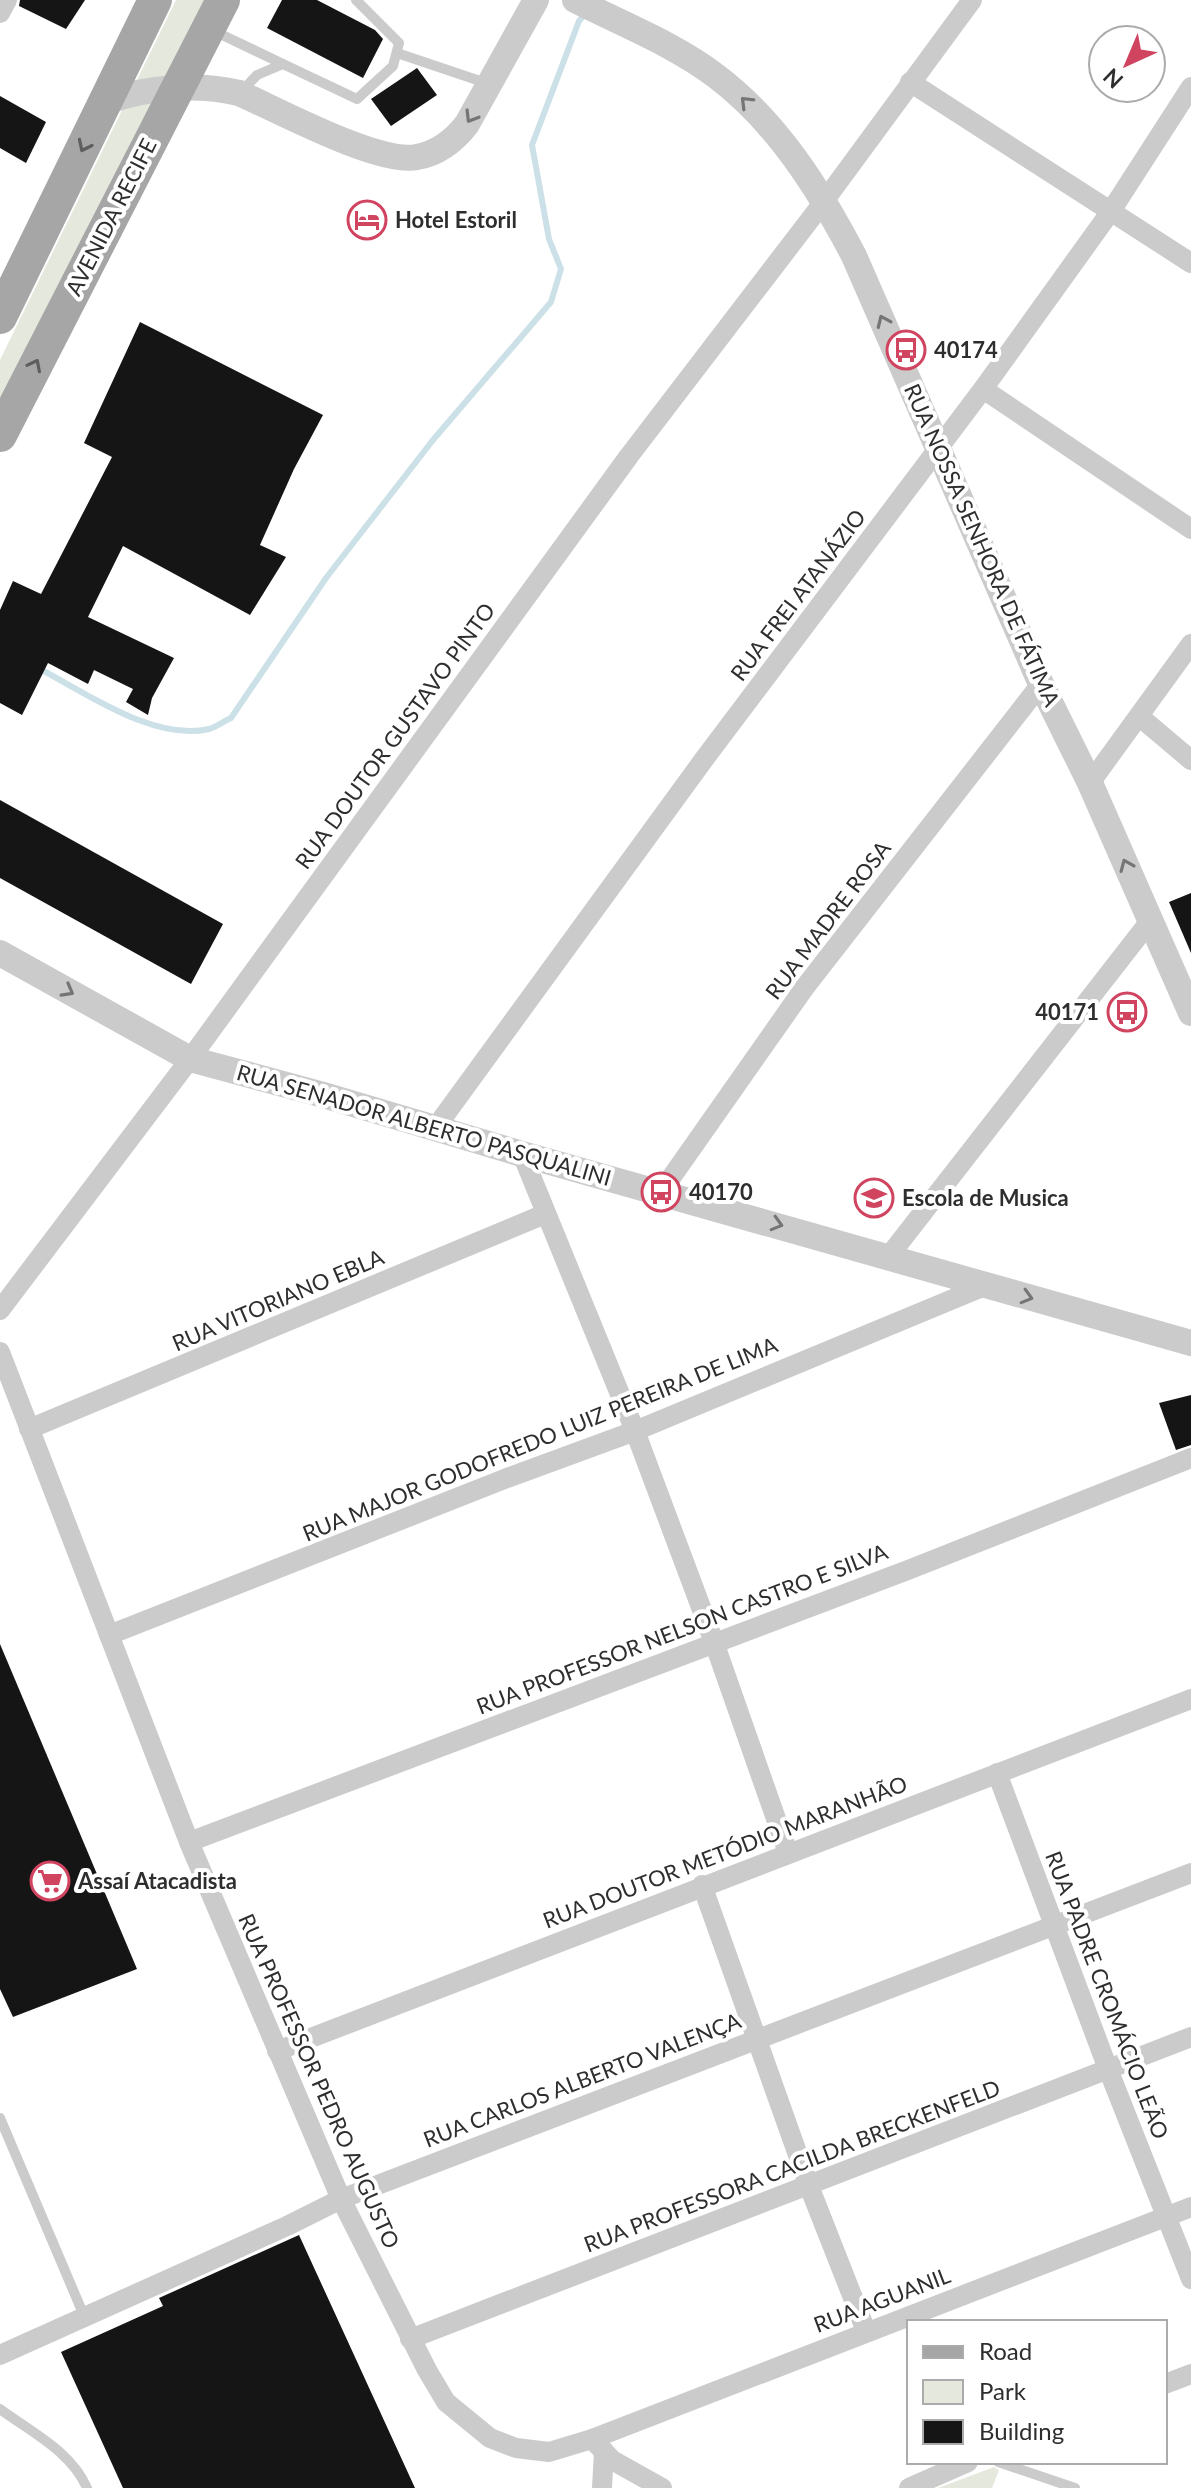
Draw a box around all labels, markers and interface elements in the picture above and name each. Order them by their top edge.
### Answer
north arrow [1087,24,1167,104]
text: N [1097,63,1128,94]
one-way arrow [740,97,755,111]
one-way arrow [465,108,480,123]
street label: AVENIDA RECIFE [59,134,162,300]
one-way arrow [78,137,94,152]
hotel icon: Hotel Estoril [346,199,388,241]
place label: Hotel Estoril [395,206,517,233]
one-way arrow [877,314,893,329]
bus stop icon: 40174 [885,329,927,371]
place label: 40174 [934,336,998,363]
one-way arrow [25,359,40,373]
street label: RUA NOSSA SENHORA DE FÁTIMA [899,379,1066,711]
street label: RUA FREI ATANÁZIO [724,504,871,686]
street label: RUA DOUTOR GUSTAVO PINTO [289,597,500,874]
street label: RUA MADRE ROSA [759,835,896,1004]
one-way arrow [1119,859,1135,873]
one-way arrow [59,981,74,997]
bus stop icon: 40171 [1106,991,1148,1033]
place label: 40171 [1035,998,1099,1025]
street label: RUA SENADOR ALBERTO PASQUALINI [234,1058,614,1191]
bus stop icon: 40170 [640,1171,682,1213]
school or university icon: Escola de Musica [853,1177,895,1219]
place label: 40170 [689,1178,753,1205]
place label: Escola de Musica [902,1184,1069,1211]
one-way arrow [770,1215,784,1232]
street label: RUA VITORIANO EBLA [168,1243,388,1356]
one-way arrow [1019,1287,1033,1304]
street label: RUA MAJOR GODOFREDO LUIZ PEREIRA DE LIMA [298,1330,781,1547]
street label: RUA PROFESSOR NELSON CASTRO E SILVA [472,1537,891,1720]
street label: RUA DOUTOR METÓDIO MARANHÃO [539,1769,911,1934]
street label: RUA PADRE CROMÁCIO LEÃO [1040,1847,1175,2143]
supermarket icon: Assaí Atacadista [29,1860,71,1902]
place label: Assaí Atacadista [77,1867,237,1894]
street label: RUA PROFESSOR PEDRO AUGUSTO [233,1909,406,2252]
street label: RUA CARLOS ALBERTO VALENÇA [419,2006,744,2153]
street label: RUA PROFESSORA CACILDA BRECKENFELD [580,2073,1004,2258]
street label: RUA AGUANIL [810,2261,954,2338]
legend [907,2320,1167,2464]
text: Road [979,2336,1032,2365]
text: Park [979,2376,1027,2405]
text: Building [979,2416,1064,2445]

